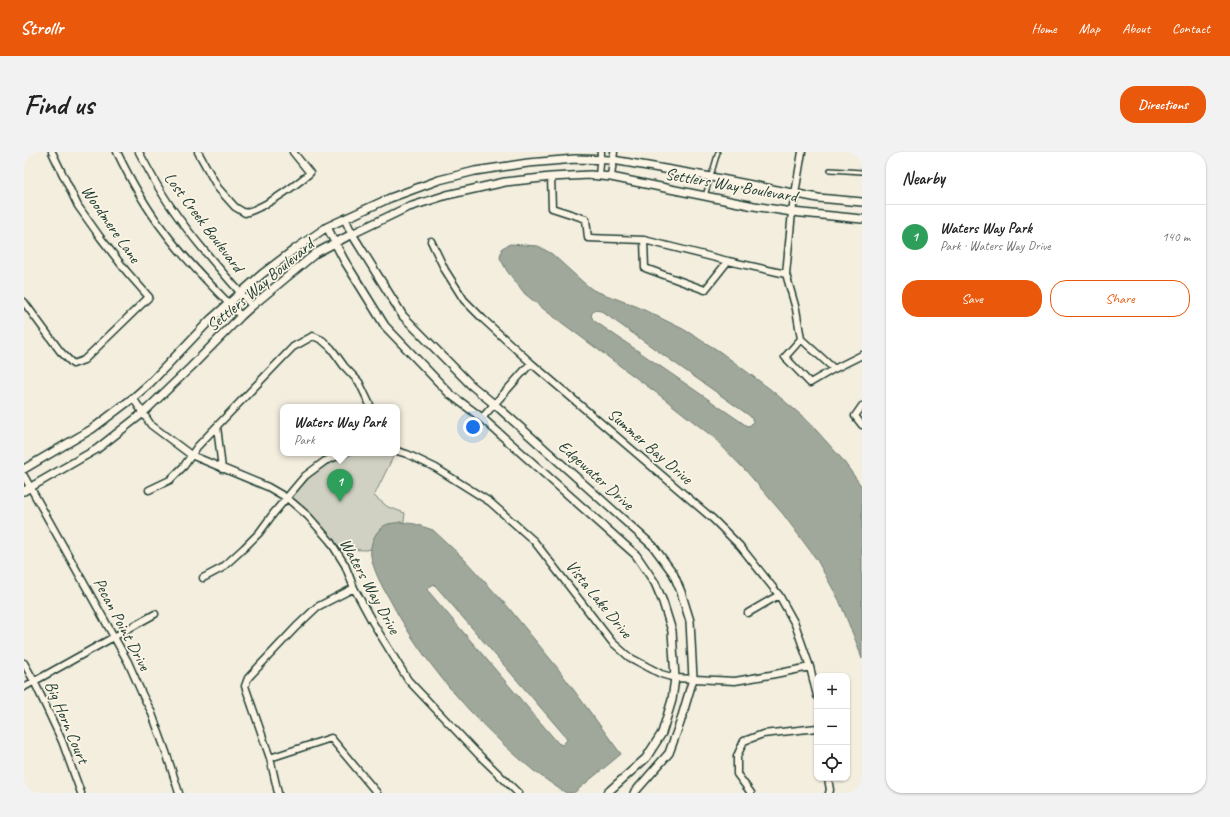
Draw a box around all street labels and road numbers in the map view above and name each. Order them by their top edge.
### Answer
street label: Settlers Way Boulevard [663,163,801,207]
street label: Lost Creek Boulevard [160,168,250,279]
street label: Woodmere Lane [77,181,146,268]
street label: Settlers Way Boulevard [202,233,320,336]
street label: Summer Bay Drive [603,403,698,490]
street label: Edgewater Drive [554,436,639,515]
street label: Waters Way Drive [335,534,406,639]
street label: Vista Lake Drive [561,556,638,643]
street label: Pecan Point Drive [89,574,156,675]
street label: Big Horn Court [40,677,95,769]

